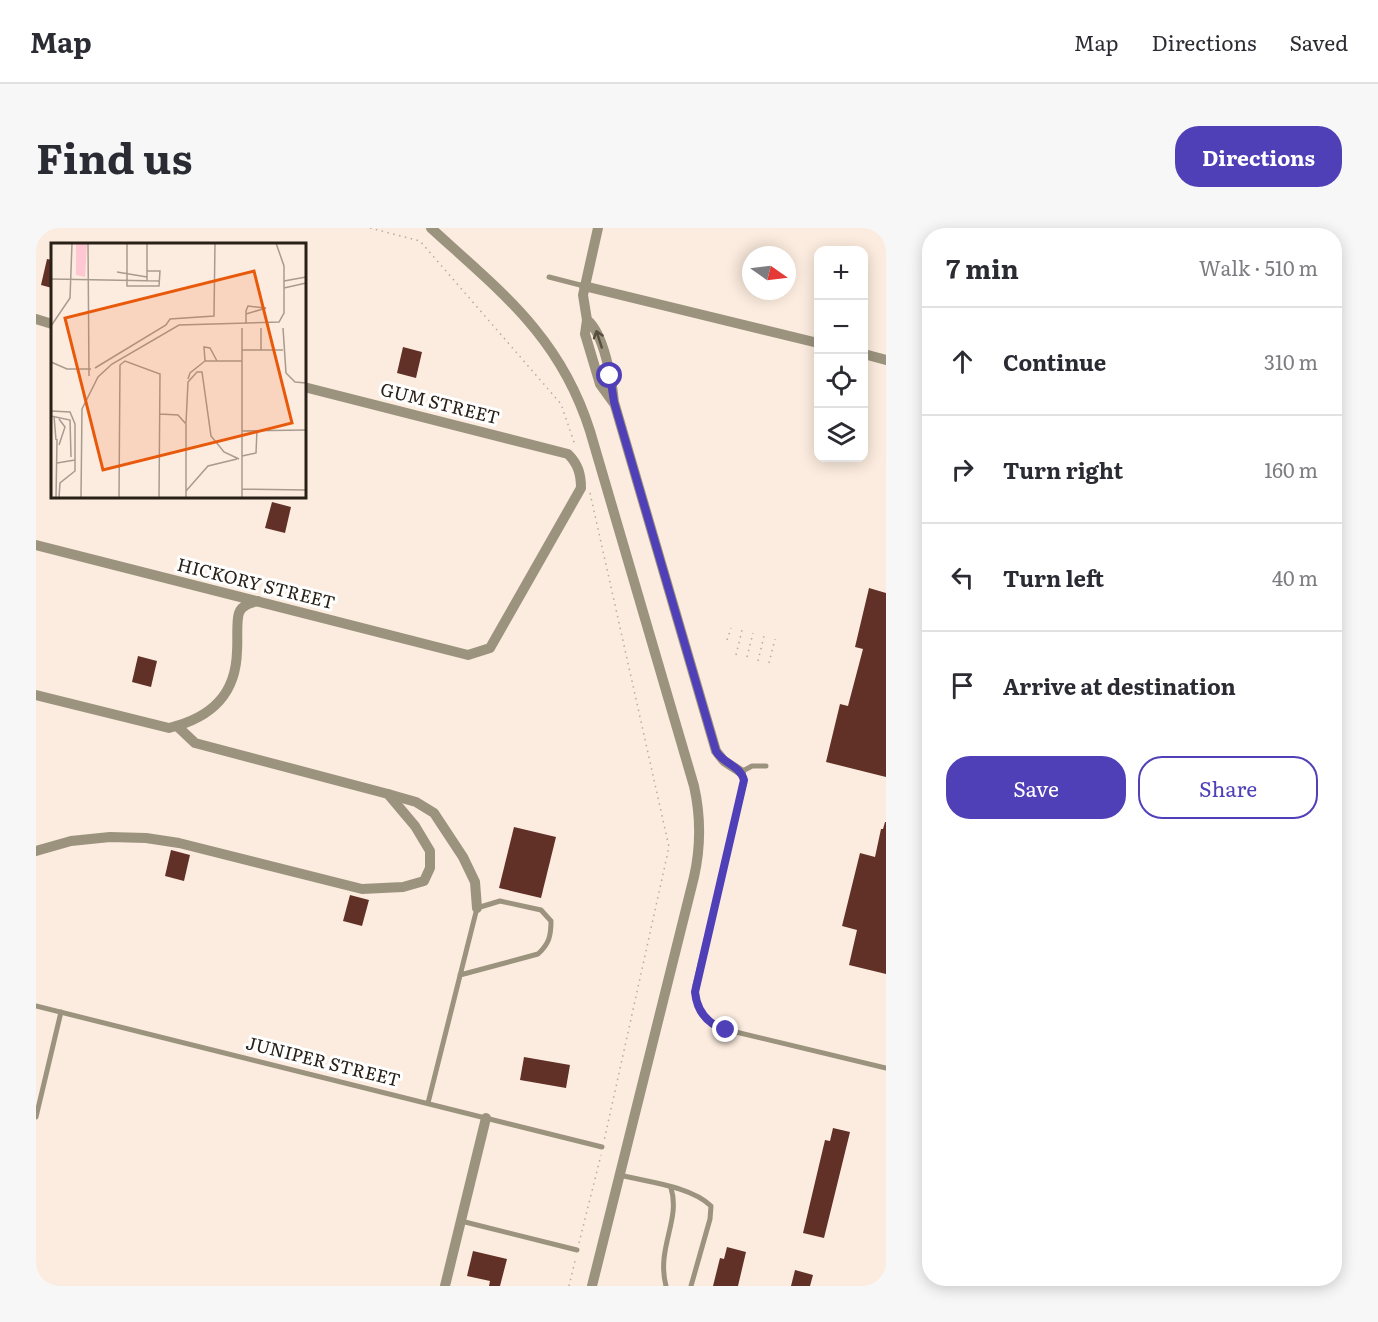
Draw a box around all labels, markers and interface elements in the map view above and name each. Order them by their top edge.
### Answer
text: Map [30,20,92,62]
text: Map [1074,26,1119,57]
text: Directions [1152,26,1257,57]
text: Saved [1290,26,1348,57]
text: Find us [36,125,193,187]
button: Directions [1175,126,1342,187]
inset map [51,243,306,498]
north arrow [742,246,796,300]
map controls [814,246,868,462]
button: + [814,246,868,300]
text: 7 min [946,248,1019,287]
text: Walk · 510 m [1199,252,1318,282]
button: − [814,300,868,354]
one-way arrow [593,330,604,349]
icon: ahead [946,345,979,378]
text: Continue [1003,345,1106,378]
text: 310 m [1264,346,1318,376]
button: locate [814,354,868,408]
route start [596,362,622,388]
street label: GUM STREET [378,375,503,430]
button: layers [814,408,868,462]
icon: right [946,453,979,486]
text: Turn right [1003,453,1123,486]
text: 160 m [1264,454,1318,484]
street label: HICKORY STREET [175,550,338,615]
icon: left [946,561,979,594]
text: Turn left [1003,561,1104,594]
text: 40 m [1272,562,1318,592]
icon: arrive [946,669,979,702]
text: Arrive at destination [1003,669,1236,702]
button: Save [946,756,1126,819]
button: Share [1138,756,1318,819]
route end [712,1016,738,1042]
street label: JUNIPER STREET [243,1028,403,1093]

